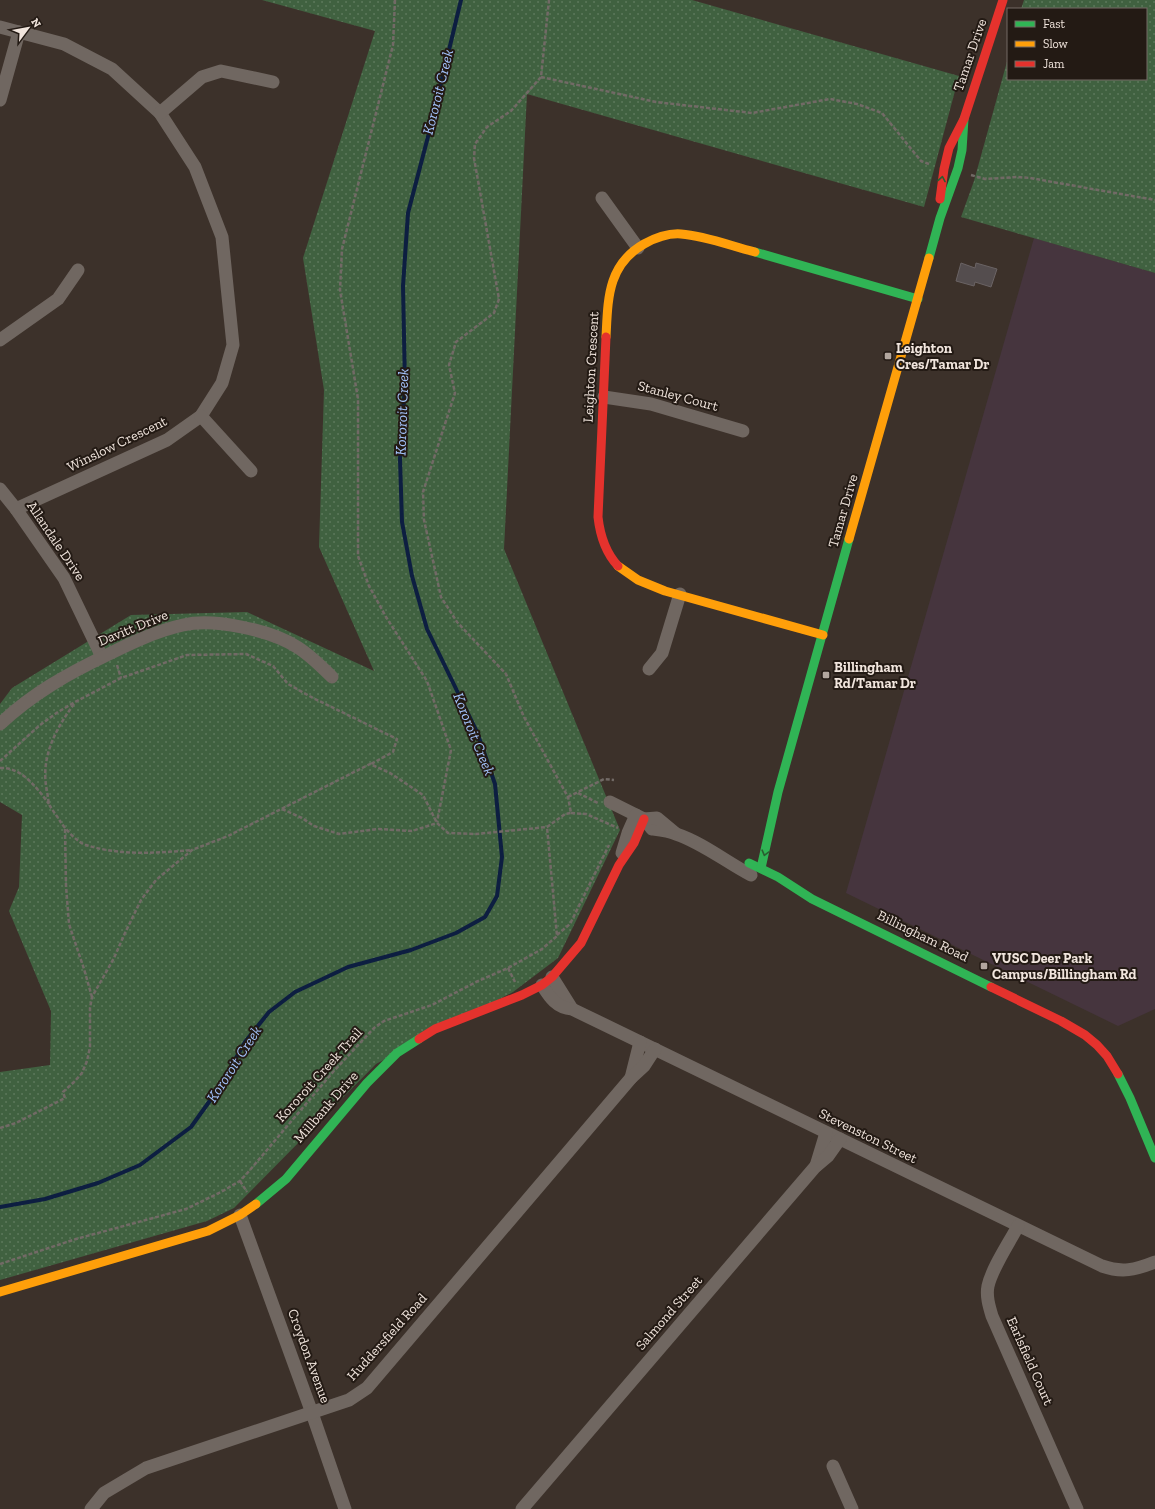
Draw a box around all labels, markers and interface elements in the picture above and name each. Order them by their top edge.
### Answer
north arrow [8,8,48,48]
legend [1007,8,1147,80]
text: N [28,16,44,30]
street label: Tamar Drive [950,16,990,94]
text: Fast [1043,17,1066,31]
text: Slow [1043,37,1069,51]
water label: Kororoit Creek [419,47,457,137]
text: Jam [1043,57,1065,71]
one-way arrow [937,176,946,183]
street label: Leighton Crescent [580,310,602,423]
place label: Leighton Cres/Tamar Dr [896,340,990,373]
marker: Leighton Cres/Tamar Dr [883,351,893,361]
water label: Kororoit Creek [391,368,413,456]
street label: Stanley Court [636,377,721,415]
street label: Winslow Crescent [64,412,170,476]
street label: Tamar Drive [824,472,862,550]
street label: Allandale Drive [23,498,89,584]
street label: Davitt Drive [96,606,171,650]
place label: Billingham Rd/Tamar Dr [834,659,916,692]
marker: Billingham Rd/Tamar Dr [821,670,831,680]
water label: Kororoit Creek [449,690,499,778]
one-way arrow [761,849,770,856]
street label: Billingham Road [875,907,972,966]
place label: VUSC Deer Park Campus/Billingham Rd [992,950,1137,983]
marker: VUSC Deer Park Campus/Billingham Rd [979,961,989,971]
water label: Kororoit Creek [203,1022,266,1106]
street label: Kororoit Creek Trail [272,1024,366,1126]
street label: Millbank Drive [290,1067,362,1146]
street label: Stevenston Street [816,1105,921,1167]
street label: Salmond Street [632,1272,706,1354]
street label: Huddersfield Road [343,1290,431,1384]
street label: Croydon Avenue [284,1307,334,1406]
street label: Earlsfield Court [1003,1314,1057,1409]

